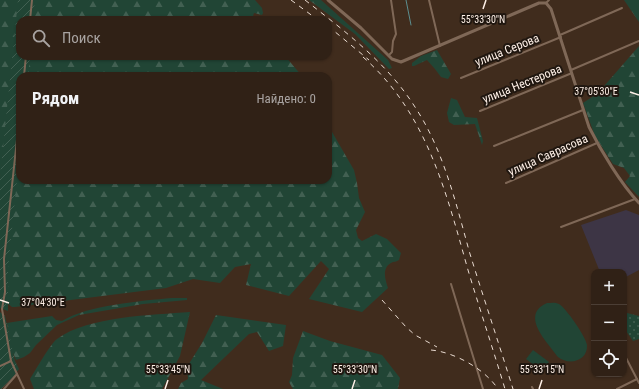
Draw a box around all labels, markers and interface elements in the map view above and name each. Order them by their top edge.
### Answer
text: 55°33'30"N [461,14,505,25]
search box [16,16,332,60]
icon: search [30,27,52,49]
text: Поиск [62,29,101,47]
street label: улица Серова [473,31,541,69]
street label: улица Нестерова [480,62,564,106]
text: 37°05'30"E [574,86,618,97]
text: Рядом [32,88,79,108]
text: Найдено: 0 [256,91,316,106]
street label: улица Саврасова [506,131,590,179]
map controls [591,269,627,377]
button: + [591,269,627,305]
text: 37°04'30"E [21,297,65,308]
button: − [591,305,627,341]
button: locate [591,341,627,377]
text: 55°33'45"N [146,364,190,375]
text: 55°33'30"N [333,364,377,375]
text: 55°33'15"N [520,364,564,375]

